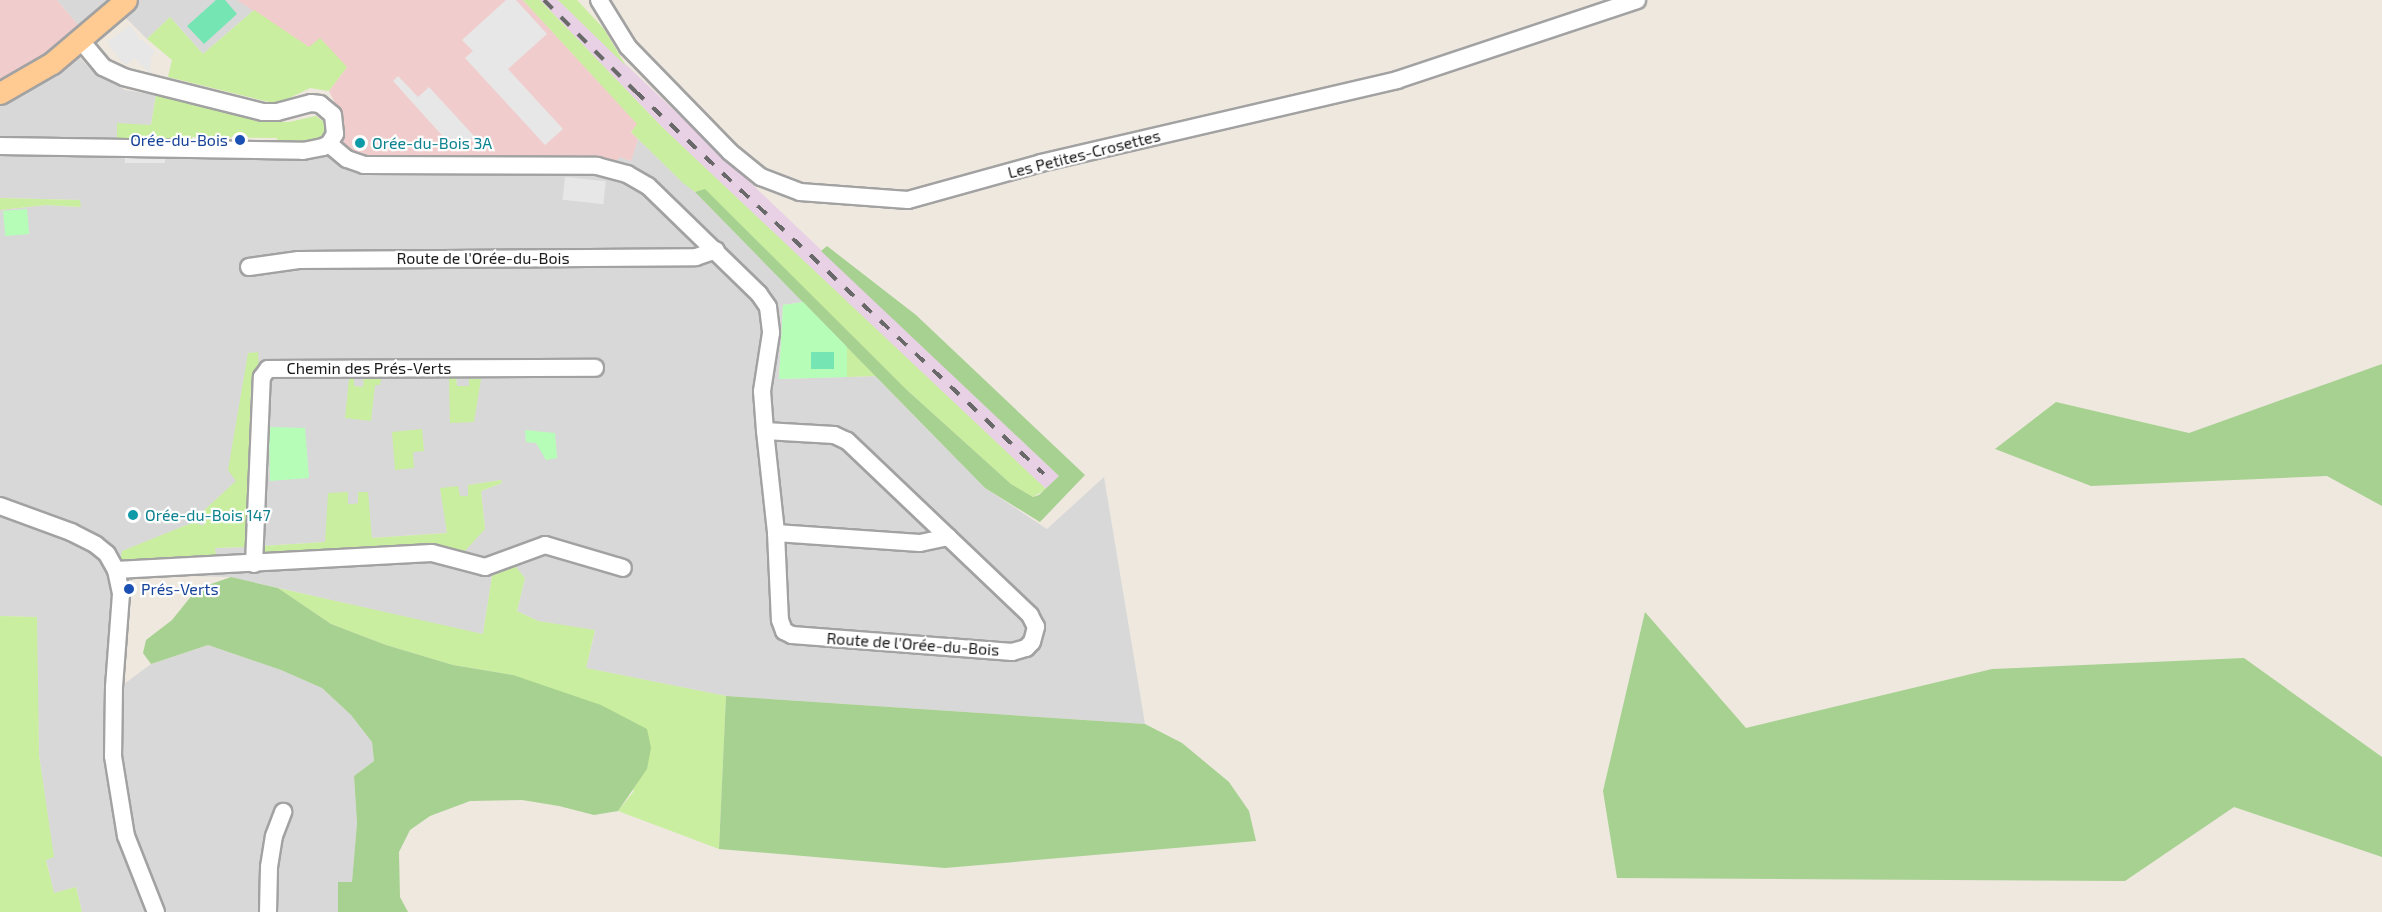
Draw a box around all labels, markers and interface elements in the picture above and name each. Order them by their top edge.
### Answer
street label: Les Petites-Crosettes [1006,126,1162,182]
place label: Orée-du-Bois [130,130,228,150]
marker: Orée-du-Bois [233,133,247,147]
place label: Orée-du-Bois 3A [372,133,492,153]
marker: Orée-du-Bois 3A [353,136,367,150]
street label: Route de l'Orée-du-Bois [396,248,570,268]
street label: Chemin des Prés-Verts [287,358,451,378]
place label: Orée-du-Bois 147 [145,505,271,525]
marker: Orée-du-Bois 147 [126,508,140,522]
place label: Prés-Verts [141,579,219,599]
marker: Prés-Verts [122,582,136,596]
street label: Route de l'Orée-du-Bois [826,628,1000,660]

